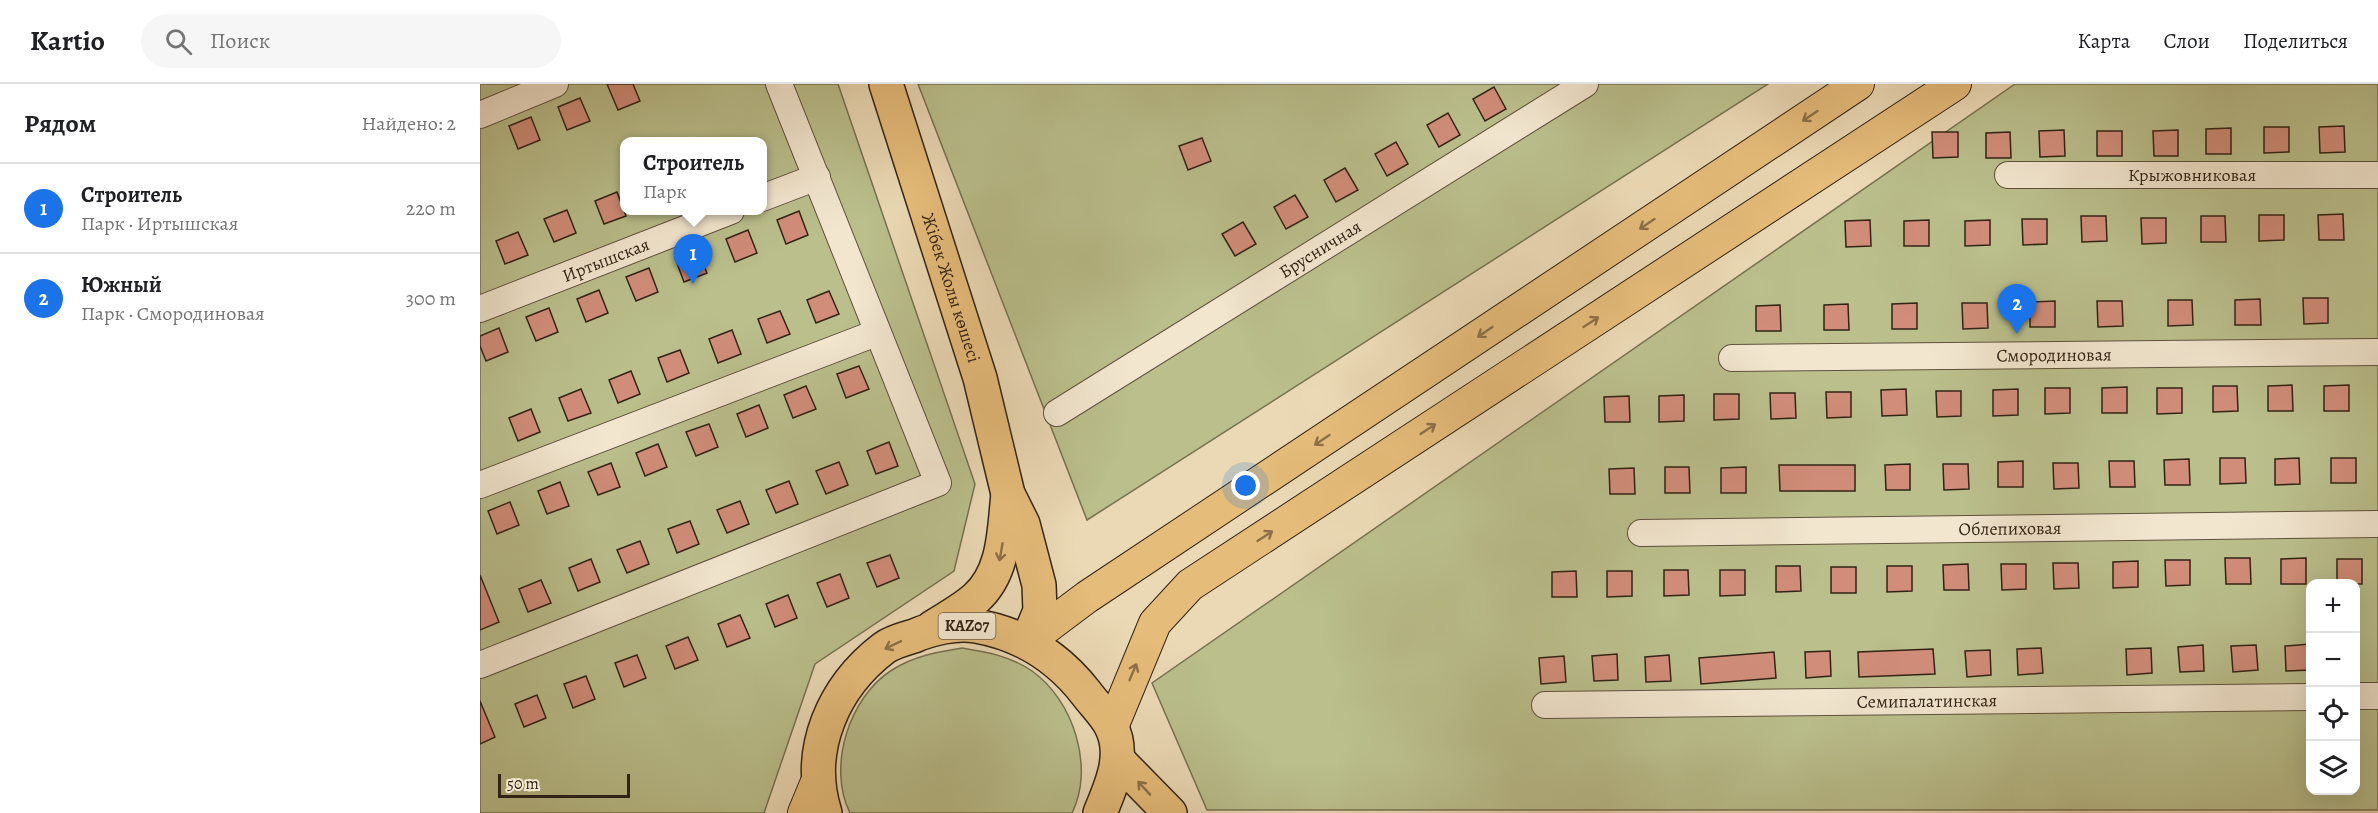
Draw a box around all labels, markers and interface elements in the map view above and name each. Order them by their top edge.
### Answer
search box [141,14,561,68]
text: Kartio [30,22,105,60]
icon: search [162,25,195,58]
text: Поиск [210,26,270,56]
text: Карта [2077,27,2130,55]
text: Слои [2163,27,2210,55]
text: Поделиться [2243,27,2348,55]
text: Рядом [24,106,96,141]
text: Найдено: 2 [361,110,456,137]
one-way arrow [1801,110,1818,123]
popup [620,137,767,215]
text: Строитель [643,148,744,178]
street label: Крыжовниковая [2128,163,2256,187]
text: Парк [643,178,687,205]
text: Строитель [81,180,182,210]
text: 1 [40,195,47,222]
text: 220 m [406,195,456,222]
text: Парк · Иртышская [81,210,238,237]
street label: Жібек Жолы көшесі [916,210,986,366]
street label: Брусничная [1274,214,1366,284]
one-way arrow [1639,219,1656,231]
street label: Иртышская [559,232,653,288]
pin: 1 [674,234,712,284]
text: Южный [81,270,162,300]
pin: 2 [1998,284,2036,334]
text: 2 [39,285,48,312]
text: 300 m [406,285,456,312]
text: Парк · Смородиновая [81,300,265,327]
one-way arrow [1582,316,1599,328]
one-way arrow [1477,327,1494,339]
street label: Смородиновая [1996,342,2112,368]
one-way arrow [1419,423,1436,435]
one-way arrow [1315,434,1331,446]
your location [1231,471,1260,500]
street label: Облепиховая [1958,516,2062,541]
one-way arrow [1256,530,1273,542]
one-way arrow [995,542,1006,561]
map controls [2306,579,2360,795]
button: + [2306,579,2360,633]
road number: KAZ07 [938,613,996,639]
button: − [2306,633,2360,687]
one-way arrow [884,639,902,651]
one-way arrow [1128,664,1139,682]
button: locate [2306,687,2360,741]
street label: Семипалатинская [1857,688,1997,714]
button: layers [2306,741,2360,795]
scale bar [498,771,630,798]
text: 50 m [507,773,539,795]
one-way arrow [1137,780,1151,795]

